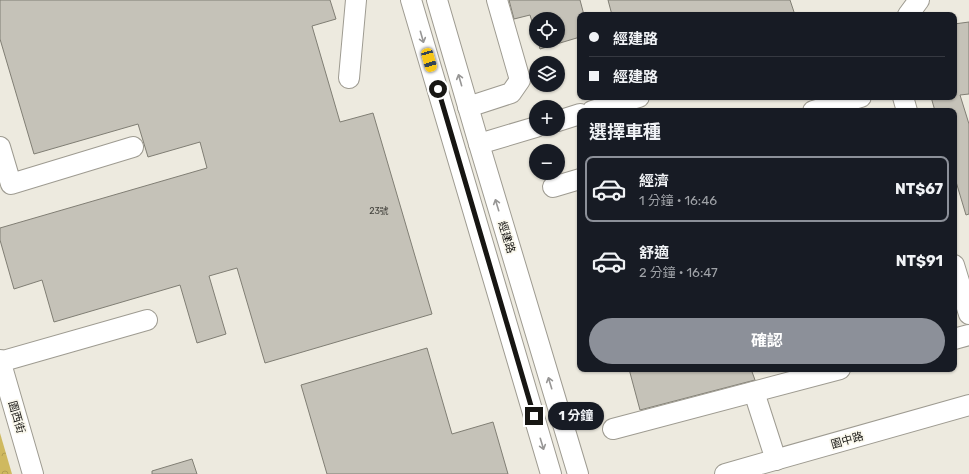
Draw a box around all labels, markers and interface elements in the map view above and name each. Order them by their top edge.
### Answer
map controls [529,12,565,180]
button: locate [529,12,565,48]
text: 經建路 [613,30,658,48]
one-way arrow [419,31,426,44]
car [420,47,438,73]
button: layers [529,56,565,92]
text: 經建路 [613,68,658,86]
one-way arrow [456,74,463,87]
route start [429,80,447,98]
button: + [529,100,565,136]
text: 選擇車種 [589,121,661,143]
button: − [529,144,565,180]
icon: car [591,171,627,207]
text: 經濟 [639,172,669,190]
text: NT$67 [895,180,943,198]
text: 1 分鐘 · 16:46 [639,193,717,208]
one-way arrow [493,198,500,211]
house number: 23號 [369,206,389,216]
street label: 經建路 [495,219,518,255]
icon: car [591,243,627,279]
text: 舒適 [639,244,669,262]
text: NT$91 [896,252,943,270]
text: 2 分鐘 · 16:47 [639,265,718,280]
button: 確認 [589,318,945,364]
one-way arrow [546,377,553,390]
street label: 園西街 [6,399,27,435]
callout: 1 分鐘 [548,402,604,430]
route end [525,407,543,425]
text: 1 分鐘 [558,408,594,423]
street label: 園中路 [829,430,865,451]
one-way arrow [539,437,546,450]

